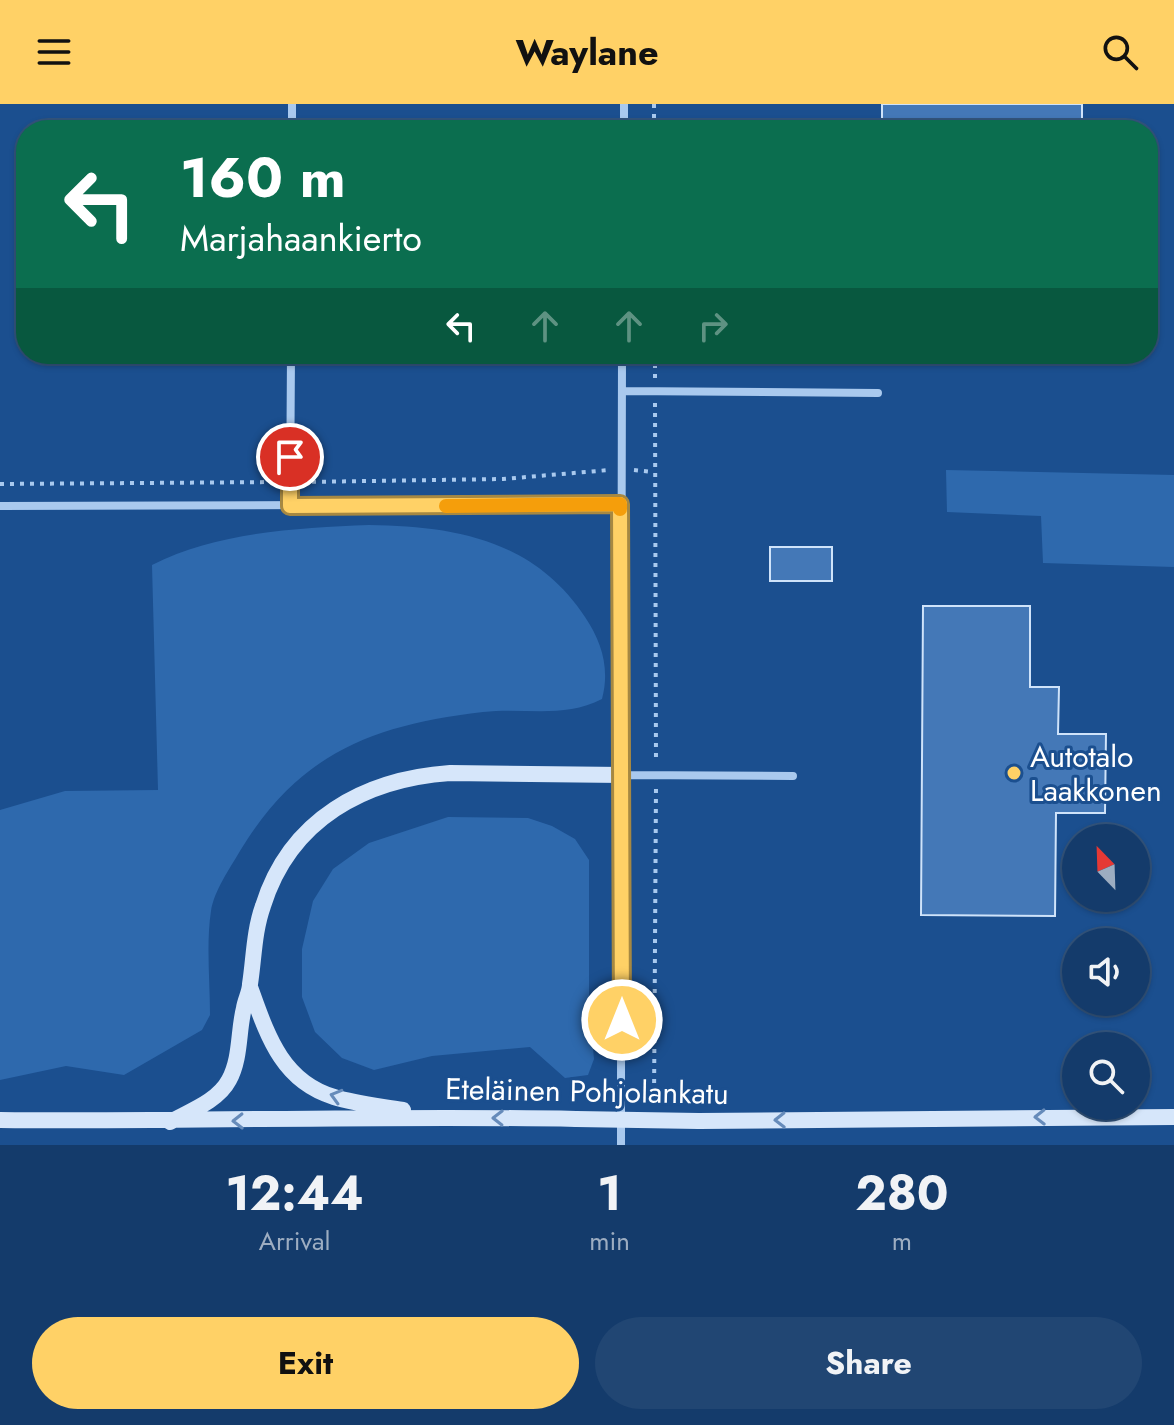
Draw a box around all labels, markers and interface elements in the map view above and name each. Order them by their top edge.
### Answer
text: Waylane [515,26,659,78]
icon: menu [32,30,76,74]
icon: search [1098,30,1142,74]
text: 160 m [180,137,346,218]
icon: left [48,152,152,256]
text: Marjahaankierto [180,212,422,264]
icon: left [439,304,483,348]
icon: ahead [523,304,567,348]
icon: ahead [607,304,651,348]
icon: right [691,304,735,348]
pin [256,423,324,491]
icon: arrive [268,435,312,479]
place label: Autotalo Laakkonen [1030,735,1162,812]
marker: Autotalo Laakkonen [1005,764,1023,782]
north arrow [1062,824,1150,912]
map controls [1062,824,1150,1120]
button: sound [1062,928,1150,1016]
position arrow [580,978,664,1062]
button: search [1062,1032,1150,1120]
street label: Eteläinen Pohjolankatu [445,1067,729,1115]
one-way arrow [329,1089,343,1105]
one-way arrow [1033,1108,1046,1126]
one-way arrow [491,1109,504,1126]
one-way arrow [773,1111,786,1129]
one-way arrow [231,1112,244,1129]
text: 12:44 [225,1159,364,1228]
text: 1 [597,1159,622,1228]
text: 280 [855,1159,949,1228]
text: Arrival [259,1222,330,1260]
text: min [589,1222,630,1260]
text: m [892,1222,912,1260]
button: Exit [32,1317,579,1409]
button: Share [595,1317,1142,1409]

